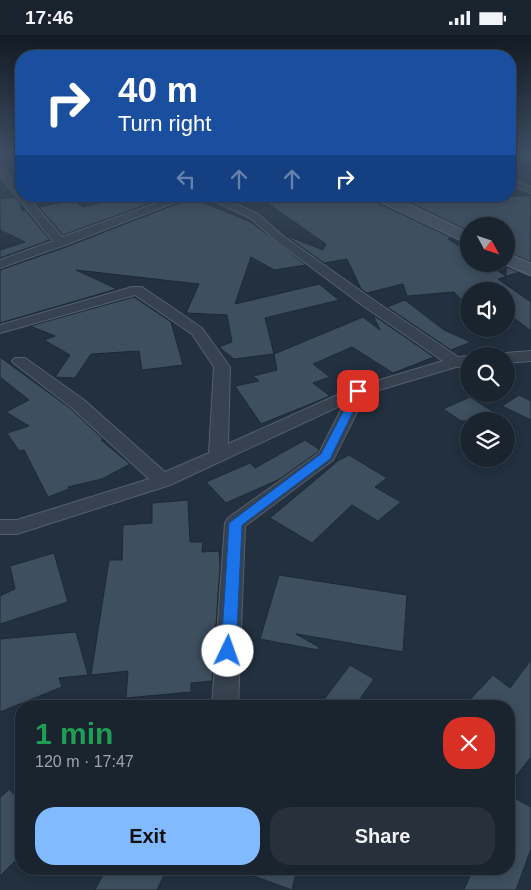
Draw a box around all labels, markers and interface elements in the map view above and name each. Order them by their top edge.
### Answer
text: 17:46 [25,7,74,28]
icon: right [35,70,100,135]
text: 40 m [118,70,198,109]
text: Turn right [118,111,211,136]
icon: left [172,165,200,193]
icon: ahead [225,165,253,193]
icon: ahead [278,165,306,193]
icon: right [331,165,359,193]
north arrow [460,217,515,273]
map controls [460,217,515,467]
button: sound [460,282,515,337]
button: search [460,347,515,402]
pin [337,370,379,412]
icon: arrive [344,377,372,405]
button: layers [460,412,515,467]
position arrow [201,624,253,676]
text: 1 min [35,717,113,750]
button: close [443,717,495,769]
text: 120 m · 17:47 [35,753,134,770]
button: Exit [35,807,260,865]
button: Share [270,807,495,865]

